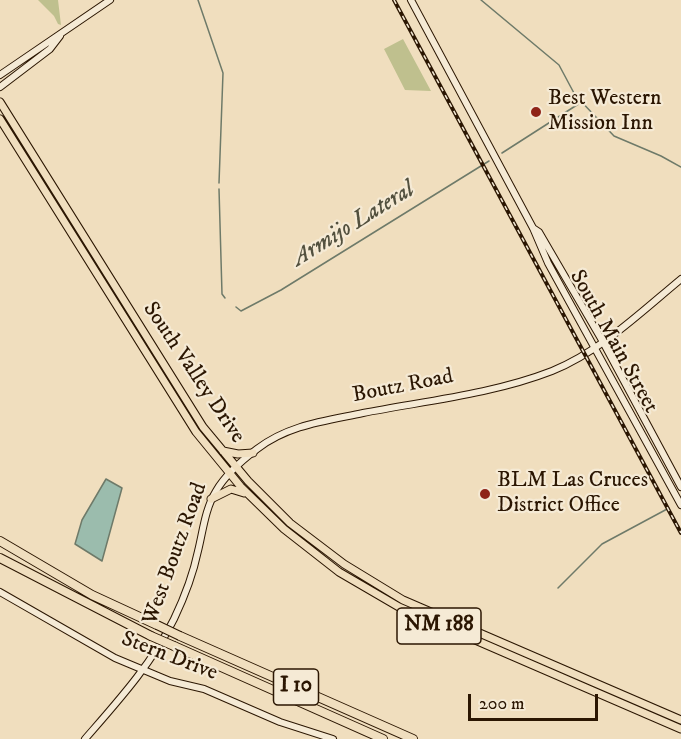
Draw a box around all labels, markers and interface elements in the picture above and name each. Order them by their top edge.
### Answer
place label: Best Western Mission Inn [548,86,662,138]
marker: Best Western Mission Inn [529,105,543,119]
water label: Armijo Lateral [288,176,420,274]
street label: South Main Street [563,266,663,418]
street label: South Valley Drive [136,297,250,449]
street label: Boutz Road [350,364,456,410]
place label: BLM Las Cruces District Office [497,468,648,520]
street label: West Boutz Road [138,479,214,629]
marker: BLM Las Cruces District Office [478,487,492,501]
road number: NM 188 [397,608,481,644]
street label: Stern Drive [117,627,221,687]
road number: I 10 [274,669,318,705]
scale bar [471,682,602,720]
text: 200 m [479,693,525,715]

